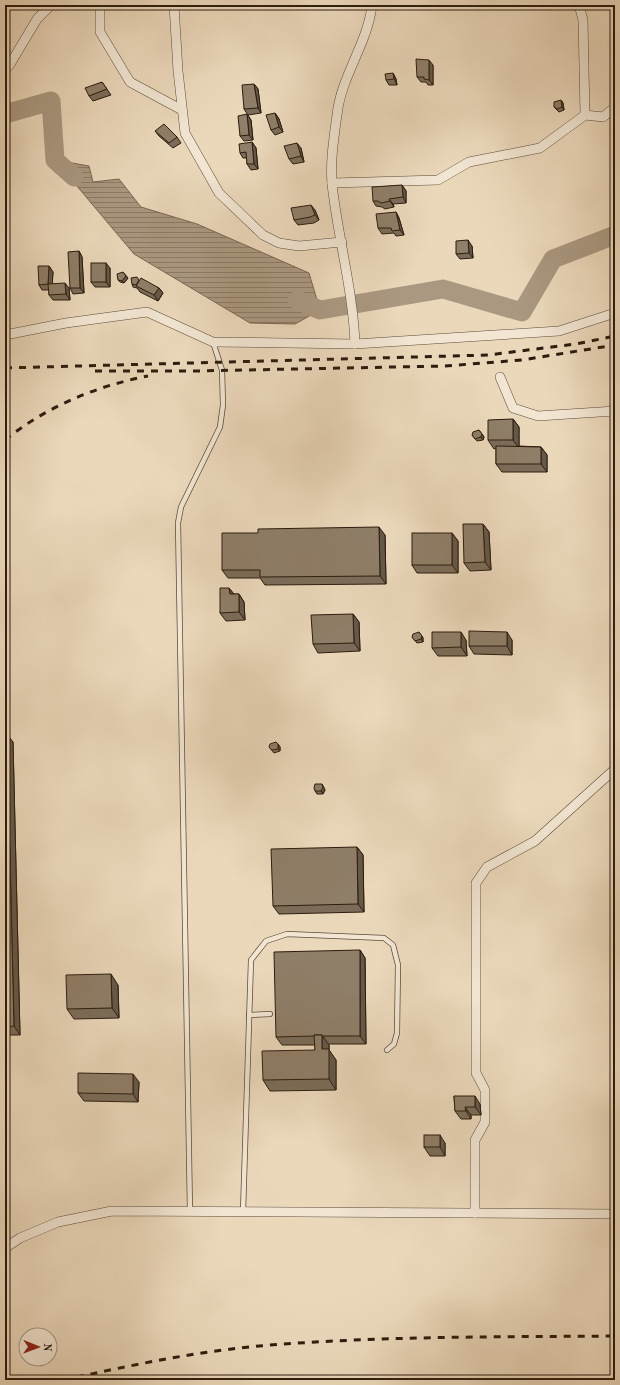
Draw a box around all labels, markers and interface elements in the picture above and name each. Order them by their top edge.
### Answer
north arrow [18,1327,58,1367]
text: N [41,1343,52,1352]

